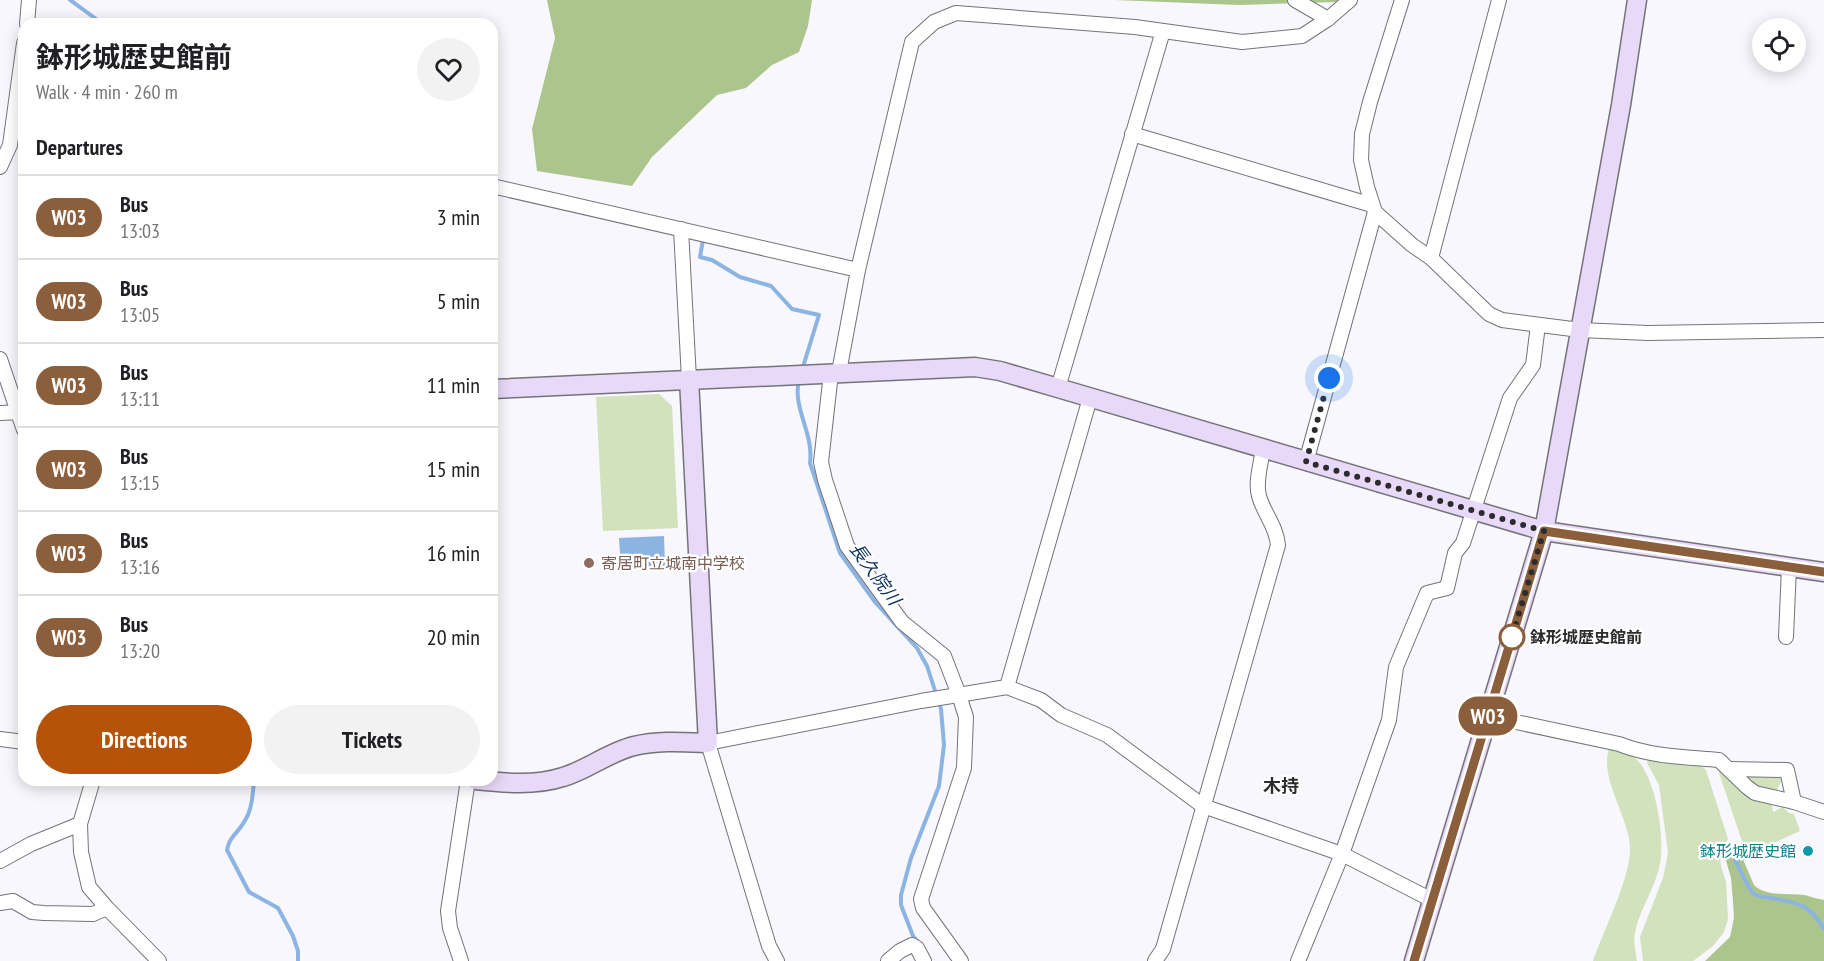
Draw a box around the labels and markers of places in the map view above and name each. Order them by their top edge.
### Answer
place label: 寄居町立城南中学校 [601,553,745,573]
marker: 寄居町立城南中学校 [582,556,596,570]
marker: 鉢形城歴史館前 [1499,624,1525,650]
place label: 鉢形城歴史館前 [1530,627,1642,647]
place label: 鉢形城歴史館 [1700,841,1796,861]
marker: 鉢形城歴史館 [1801,844,1815,858]

